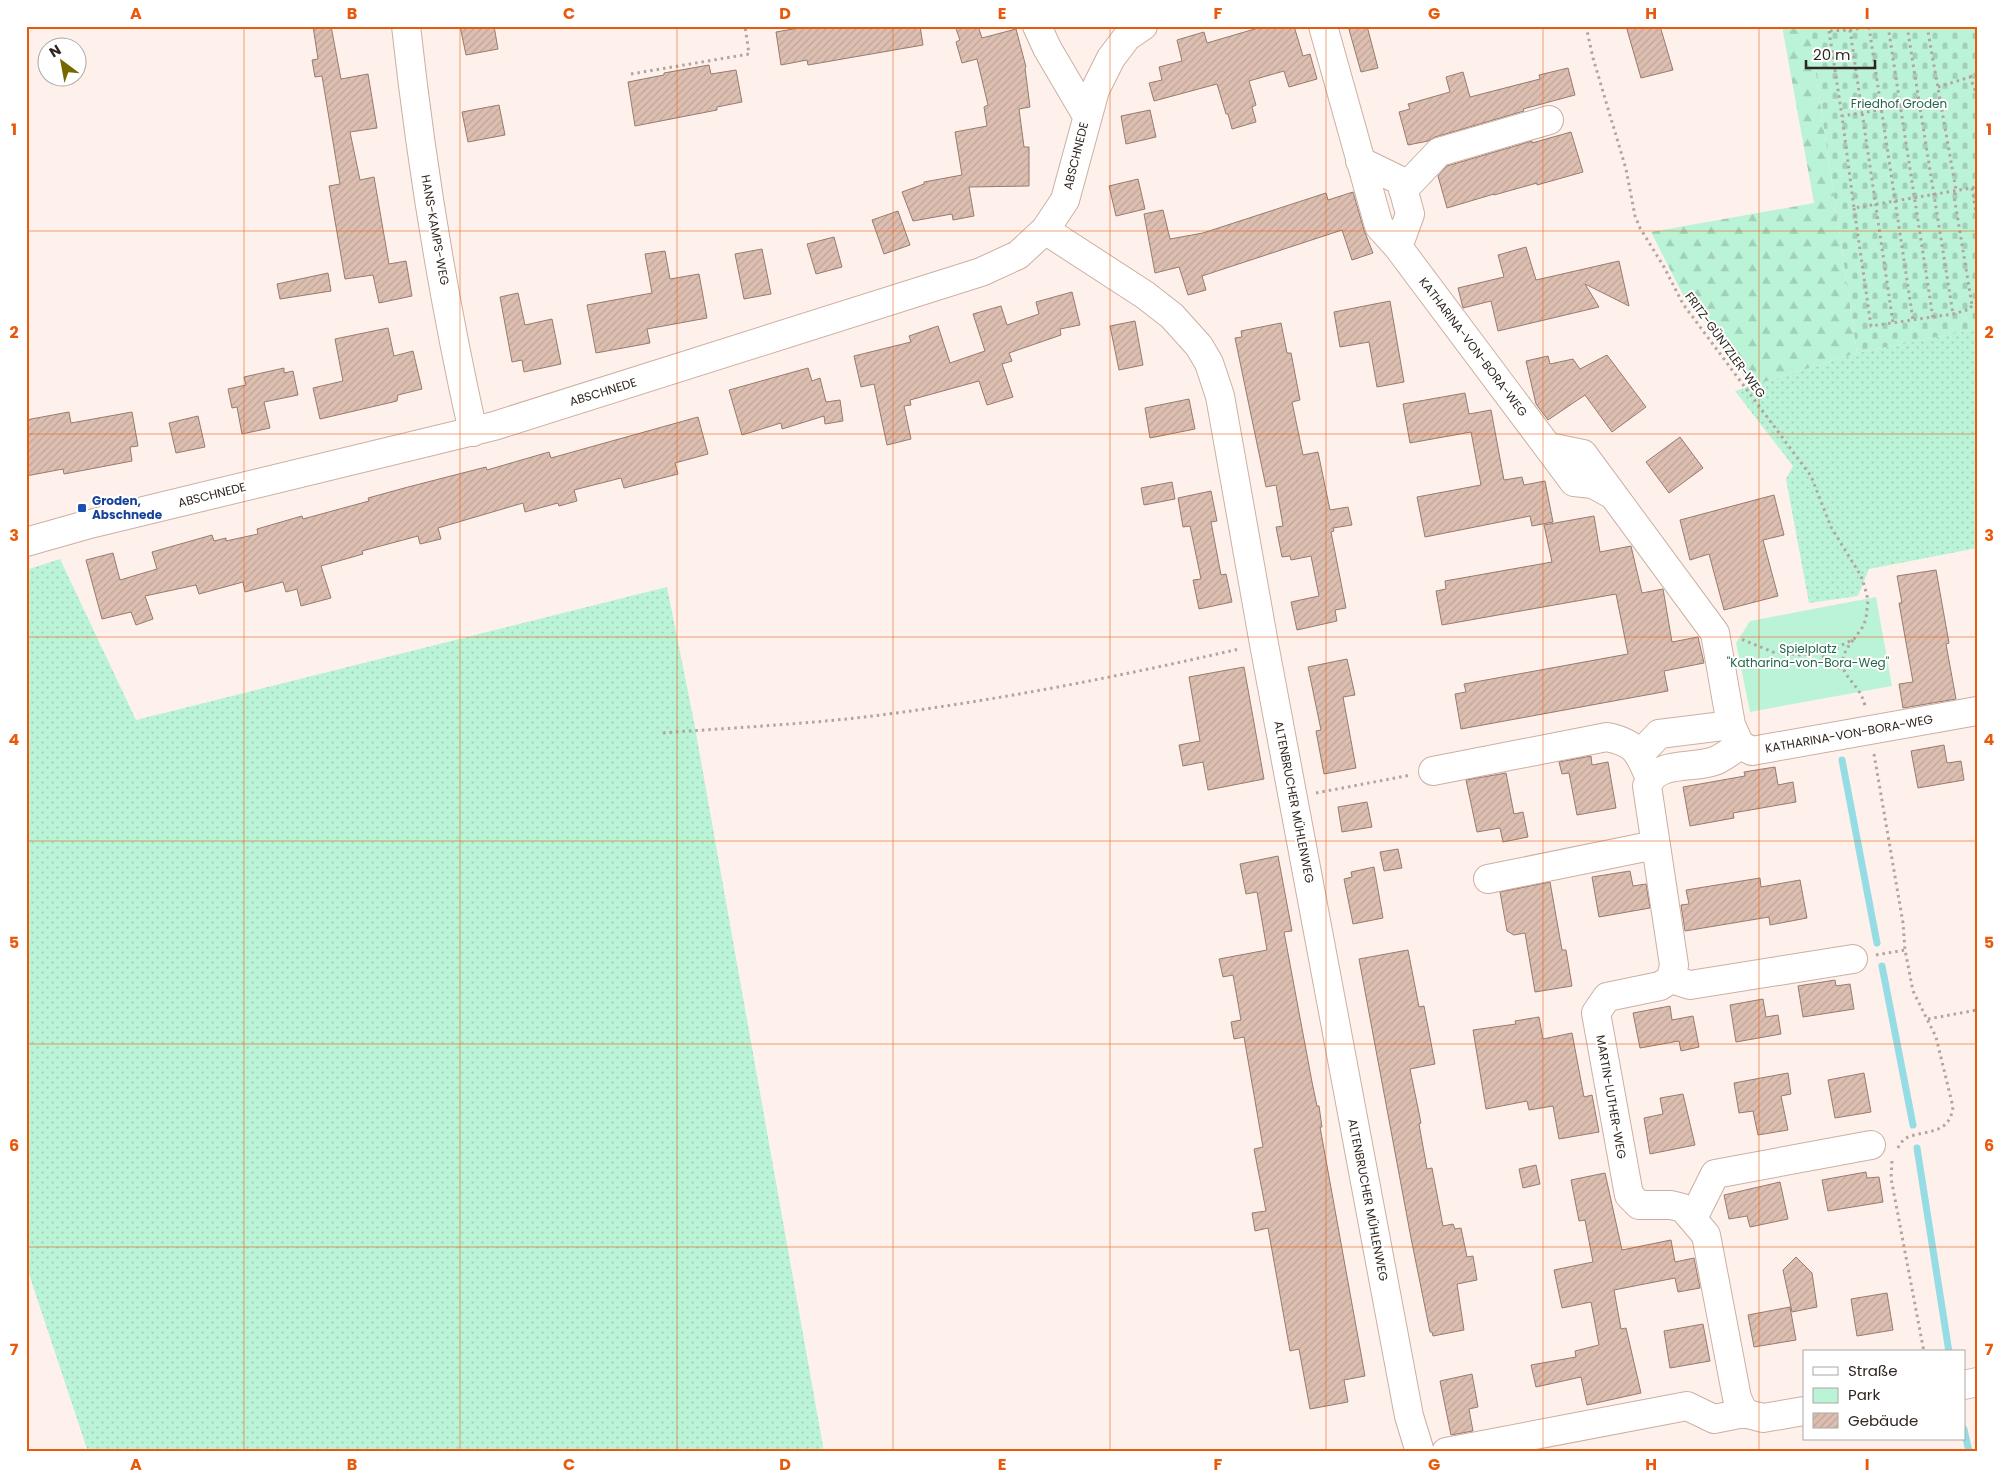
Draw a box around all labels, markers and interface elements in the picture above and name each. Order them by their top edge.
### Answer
text: A [130,2,142,25]
text: B [347,2,357,25]
text: C [563,2,575,25]
text: D [779,2,791,25]
text: E [998,2,1006,25]
text: F [1214,2,1223,25]
text: G [1428,2,1440,25]
text: H [1645,2,1657,25]
text: I [1865,2,1869,25]
north arrow [38,38,88,88]
scale bar [1806,38,1874,70]
text: N [45,40,65,62]
text: 20 m [1813,44,1851,65]
park label: Friedhof Groden [1851,95,1947,112]
text: 1 [11,118,17,141]
text: 1 [1986,118,1992,141]
street label: ABSCHNEDE [1059,120,1092,192]
street label: HANS-KAMPS-WEG [417,173,454,286]
street label: KATHARINA-VON-BORA-WEG [1415,274,1531,420]
street label: FRITZ-GÜNTZLER-WEG [1681,288,1770,401]
text: 2 [9,321,19,344]
text: 2 [1984,321,1994,344]
street label: ABSCHNEDE [567,373,638,410]
street label: ABSCHNEDE [176,478,248,511]
place label: Groden, Abschnede [92,492,163,523]
marker: Groden, Abschnede [76,502,88,514]
text: 3 [9,524,19,547]
text: 3 [1984,524,1994,547]
park label: Spielplatz "Katharina-von-Bora-Weg" [1727,640,1890,671]
street label: KATHARINA-VON-BORA-WEG [1764,710,1934,757]
street label: ALTENBRUCHER MÜHLENWEG [1270,719,1319,885]
text: 4 [9,728,20,751]
text: 4 [1984,728,1995,751]
text: 5 [9,931,19,954]
text: 5 [1984,931,1994,954]
street label: MARTIN-LUTHER-WEG [1592,1034,1631,1160]
street label: ALTENBRUCHER MÜHLENWEG [1344,1117,1393,1283]
text: 6 [9,1134,19,1157]
text: 6 [1984,1134,1994,1157]
text: 7 [10,1338,19,1361]
text: 7 [1985,1338,1994,1361]
legend [1803,1350,1966,1440]
text: Straße [1848,1360,1898,1381]
text: Park [1848,1384,1880,1405]
text: Gebäude [1848,1410,1918,1431]
text: A [130,1453,142,1476]
text: B [347,1453,357,1476]
text: C [563,1453,575,1476]
text: D [779,1453,791,1476]
text: E [998,1453,1006,1476]
text: F [1214,1453,1223,1476]
text: G [1428,1453,1440,1476]
text: H [1645,1453,1657,1476]
text: I [1865,1453,1869,1476]

